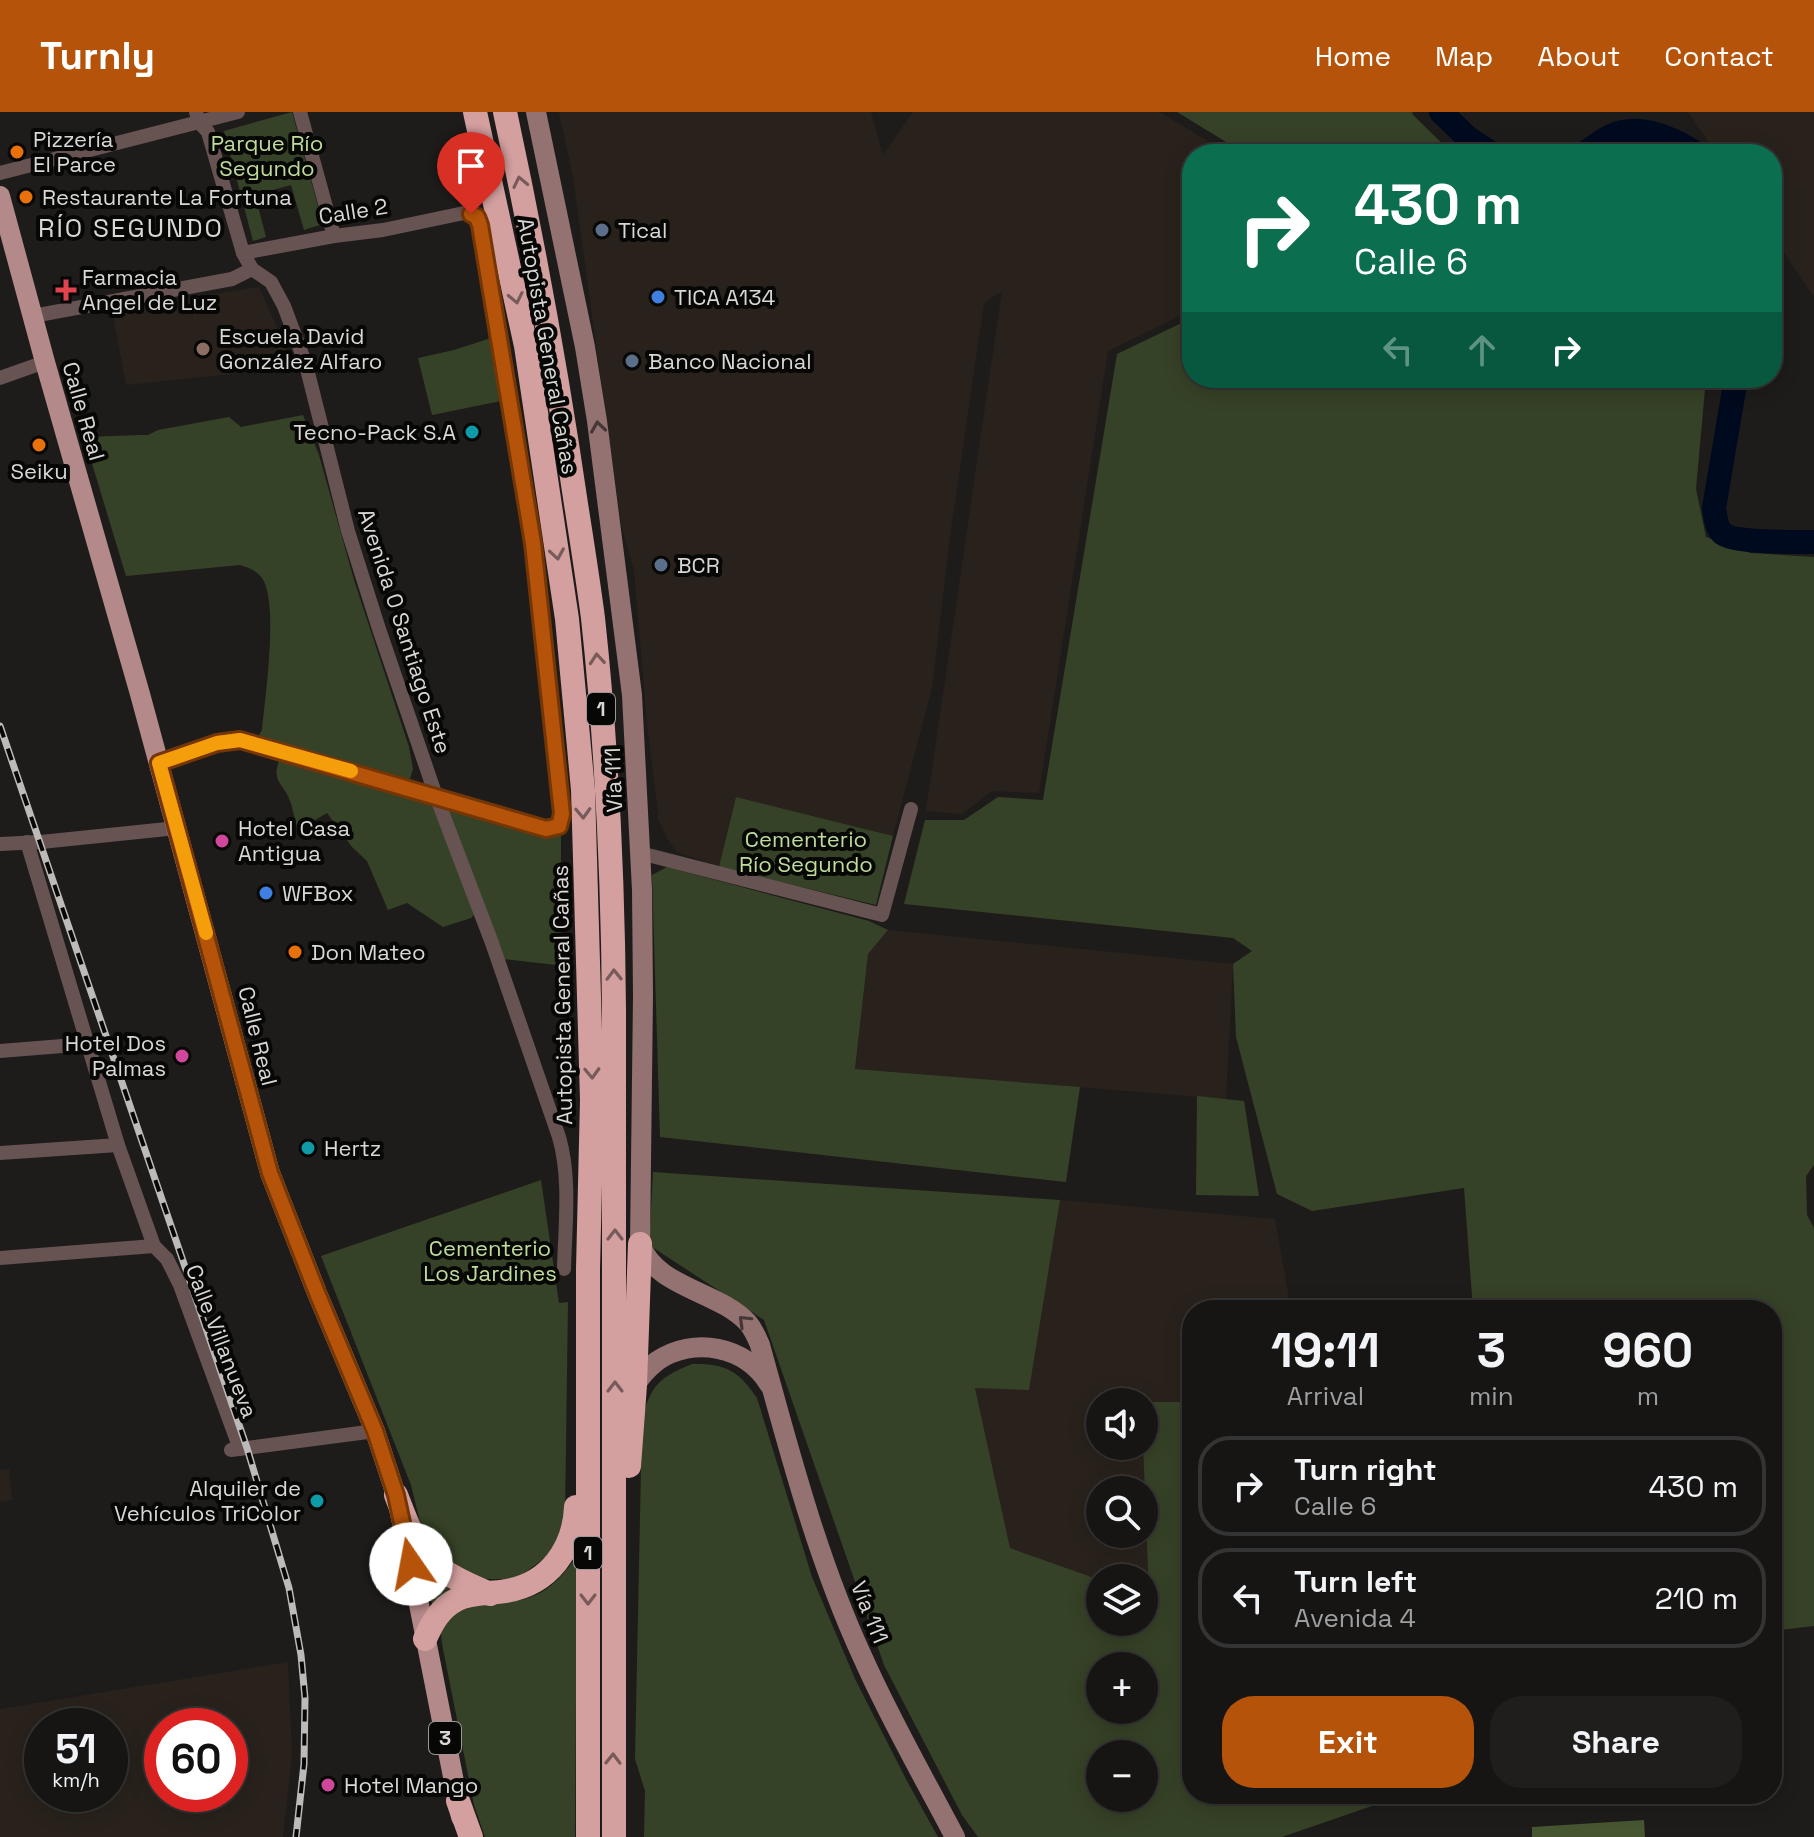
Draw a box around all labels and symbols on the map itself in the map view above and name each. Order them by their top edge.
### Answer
place label: Pizzería El Parce [33,125,116,178]
park label: Parque Río Segundo [211,129,323,182]
pin [437,132,505,214]
marker: Pizzería El Parce [8,143,26,161]
one-way arrow [512,175,529,189]
place label: Restaurante La Fortuna [42,183,292,211]
marker: Restaurante La Fortuna [17,188,35,206]
street label: Calle 2 [316,192,390,230]
district label: RÍO SEGUNDO [38,211,224,245]
street label: Autopista General Cañas [512,216,584,476]
place label: Tical [618,216,667,244]
marker: Tical [593,221,611,239]
place label: Farmacia Angel de Luz [82,263,217,316]
marker: Farmacia Angel de Luz [57,281,75,299]
place label: TICA A134 [674,283,776,311]
marker: TICA A134 [649,288,667,306]
one-way arrow [507,290,524,304]
place label: Escuela David González Alfaro [219,322,382,375]
marker: Escuela David González Alfaro [194,340,212,358]
place label: Banco Nacional [648,347,812,375]
marker: Banco Nacional [623,352,641,370]
street label: Calle Real [57,359,111,463]
place label: Tecno-Pack S.A [293,418,456,446]
one-way arrow [590,420,607,434]
marker: Tecno-Pack S.A [463,423,481,441]
marker: Seiku [30,436,48,454]
place label: Seiku [10,457,68,485]
street label: Avenida 0 Santiago Este [352,505,458,757]
one-way arrow [548,547,565,561]
place label: BCR [677,551,720,579]
marker: BCR [652,556,670,574]
one-way arrow [588,652,605,665]
road number: 1 [587,693,615,725]
street label: Vía 111 [598,747,628,813]
one-way arrow [575,807,592,820]
place label: Hotel Casa Antigua [238,814,351,867]
park label: Cementerio Río Segundo [739,825,873,878]
marker: Hotel Casa Antigua [213,832,231,850]
street label: Autopista General Cañas [546,865,578,1125]
place label: WFBox [282,879,354,907]
marker: WFBox [257,884,275,902]
place label: Don Mateo [311,938,426,966]
marker: Don Mateo [286,943,304,961]
one-way arrow [605,968,623,981]
street label: Calle Real [232,984,284,1088]
place label: Hotel Dos Palmas [65,1029,166,1082]
marker: Hotel Dos Palmas [173,1047,191,1065]
one-way arrow [583,1067,600,1080]
place label: Hertz [324,1134,381,1162]
marker: Hertz [299,1139,317,1157]
one-way arrow [606,1228,624,1241]
park label: Cementerio Los Jardines [423,1234,557,1287]
street label: Calle Villanueva [180,1260,264,1422]
one-way arrow [739,1316,753,1331]
one-way arrow [606,1380,624,1393]
place label: Alquiler de Vehículos TriColor [114,1474,301,1527]
marker: Alquiler de Vehículos TriColor [308,1492,326,1510]
position arrow [369,1522,453,1606]
road number: 1 [574,1537,602,1569]
street label: Vía 111 [845,1577,895,1647]
one-way arrow [579,1593,597,1606]
speed limit sign: 60 [144,1708,248,1812]
road number: 3 [429,1722,461,1754]
one-way arrow [604,1752,622,1765]
place label: Hotel Mango [344,1771,478,1799]
marker: Hotel Mango [319,1776,337,1794]

